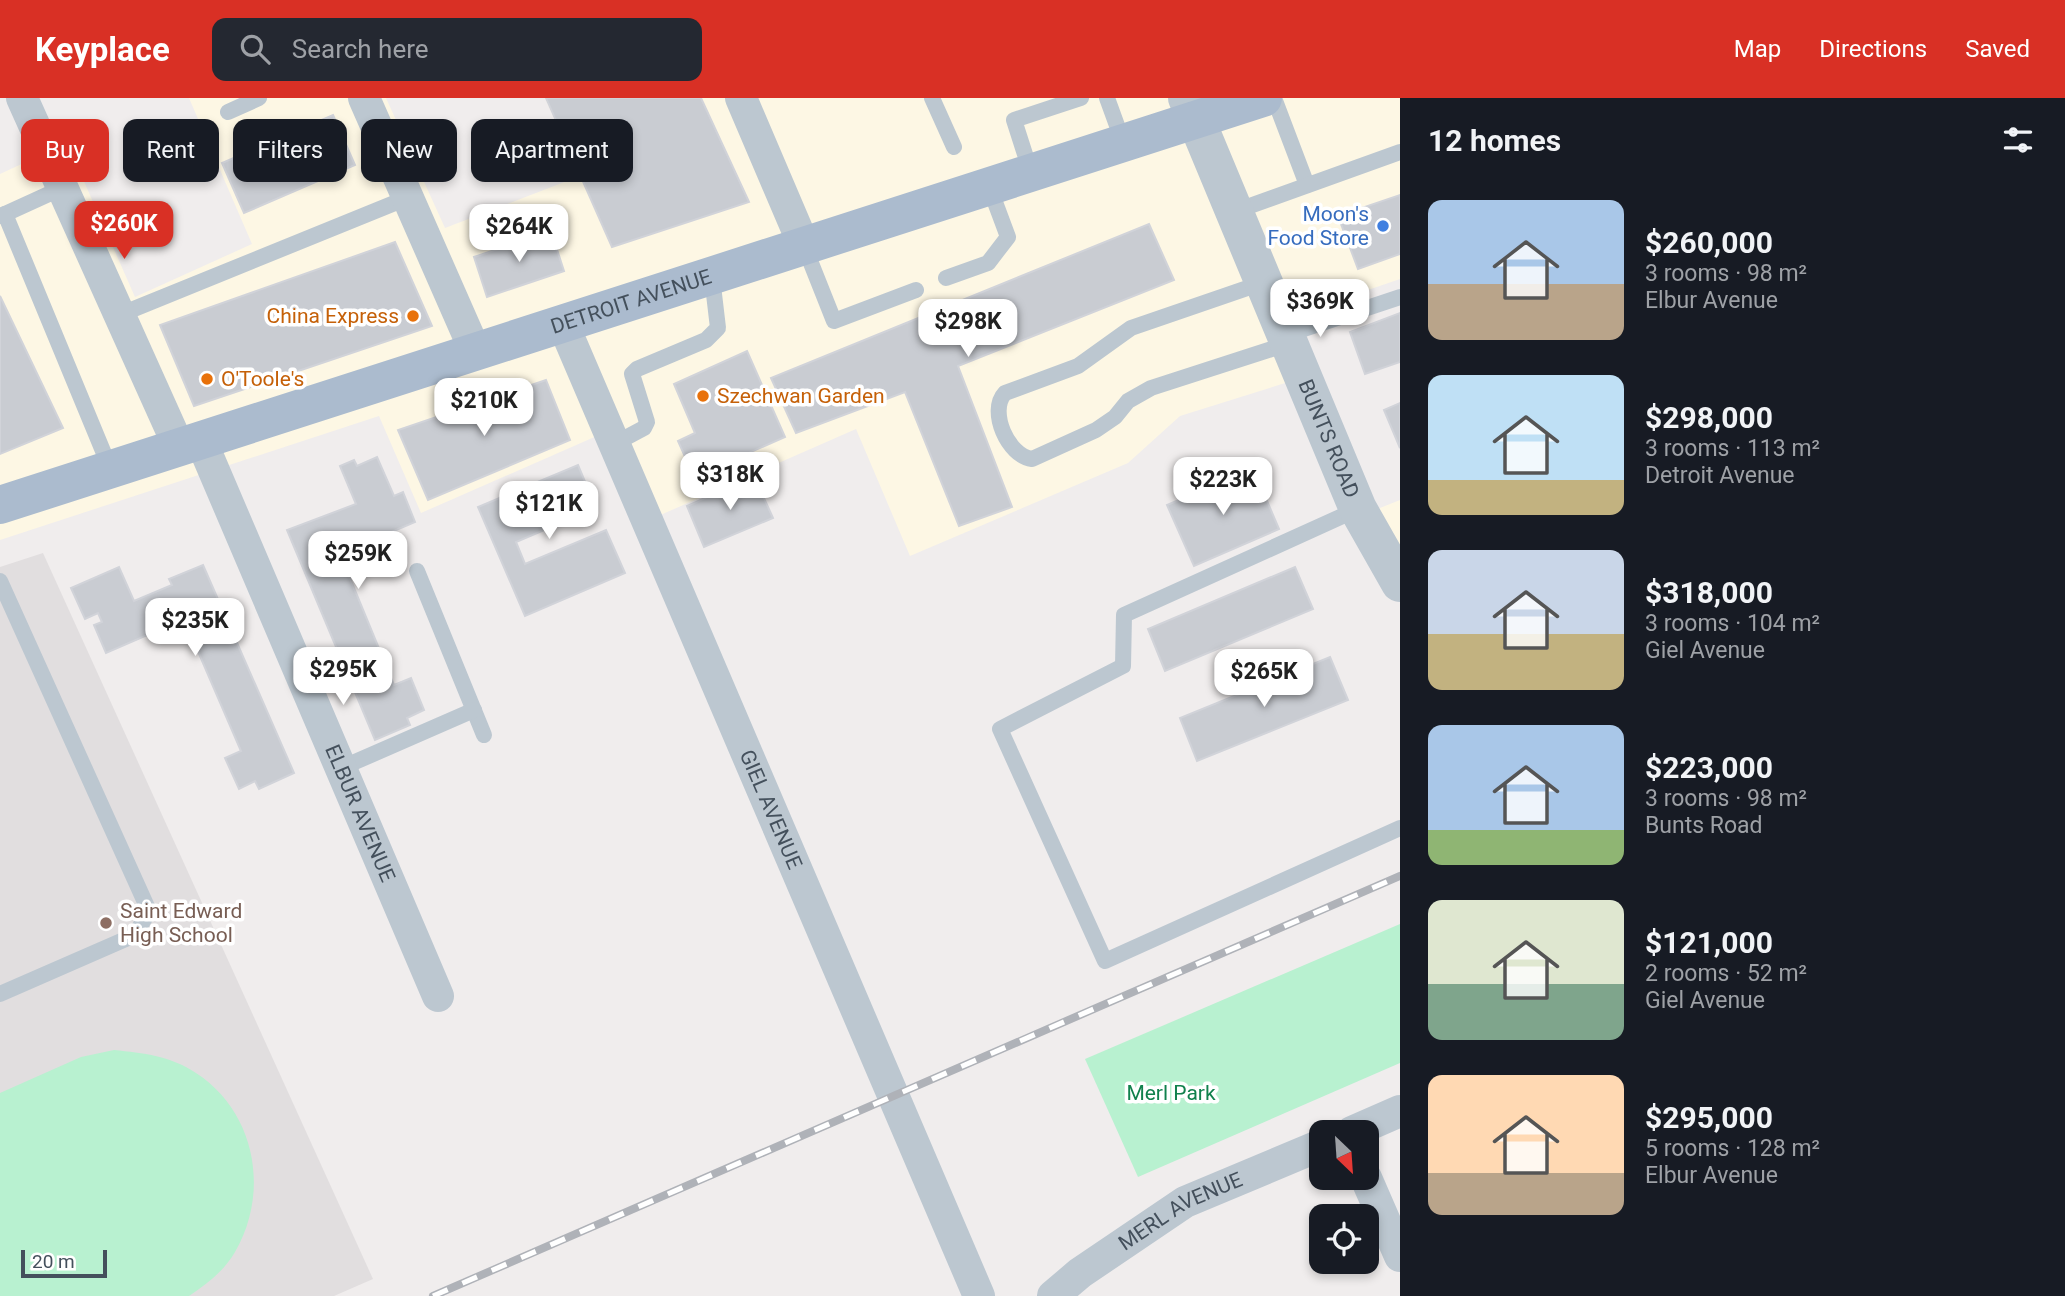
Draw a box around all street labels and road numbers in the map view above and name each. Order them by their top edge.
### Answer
street label: DETROIT AVENUE [548,265,714,339]
street label: BUNTS ROAD [1293,376,1364,502]
street label: ELBUR AVENUE [320,741,400,886]
street label: GIEL AVENUE [735,746,807,873]
street label: MERL AVENUE [1114,1167,1246,1255]

